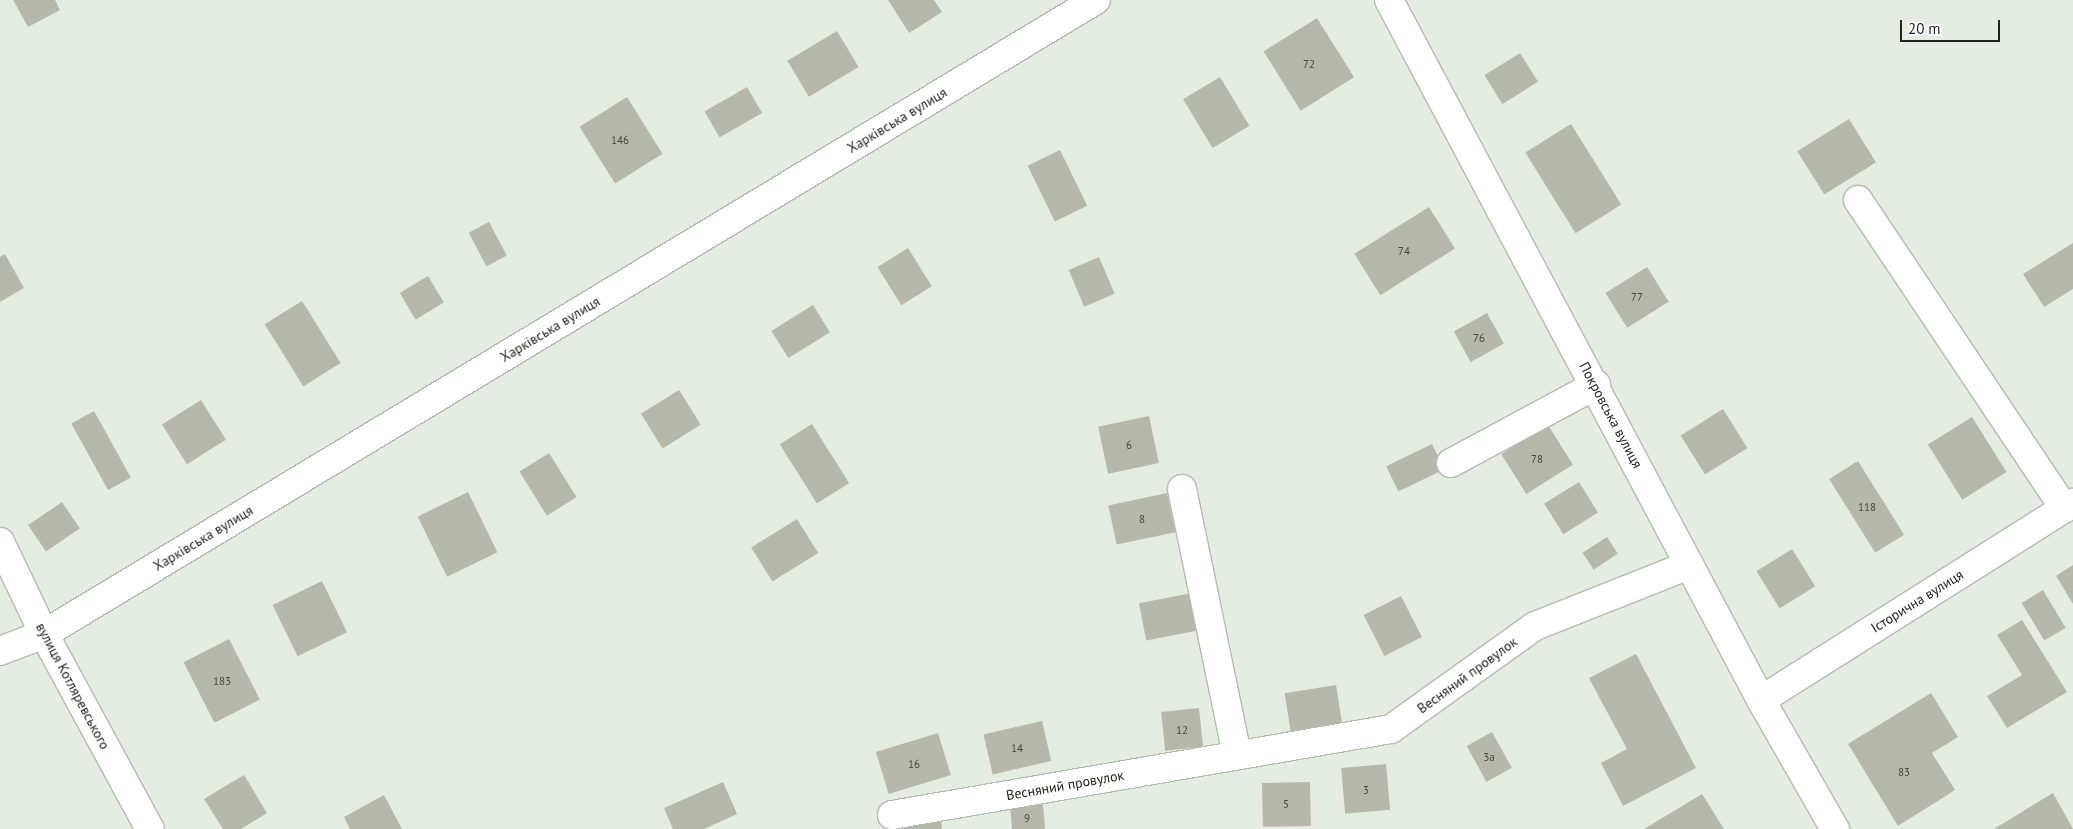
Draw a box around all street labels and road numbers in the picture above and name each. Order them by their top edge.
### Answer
street label: Харківська вулиця [844,84,950,156]
street label: Харківська вулиця [497,293,603,365]
street label: Покровська вулиця [1576,359,1646,471]
street label: Харківська вулиця [150,502,256,574]
street label: Історична вулиця [1868,566,1966,636]
street label: вулиця Котляревського [33,620,113,752]
street label: Весняний провулок [1414,633,1520,717]
street label: Весняний провулок [1005,766,1125,804]

